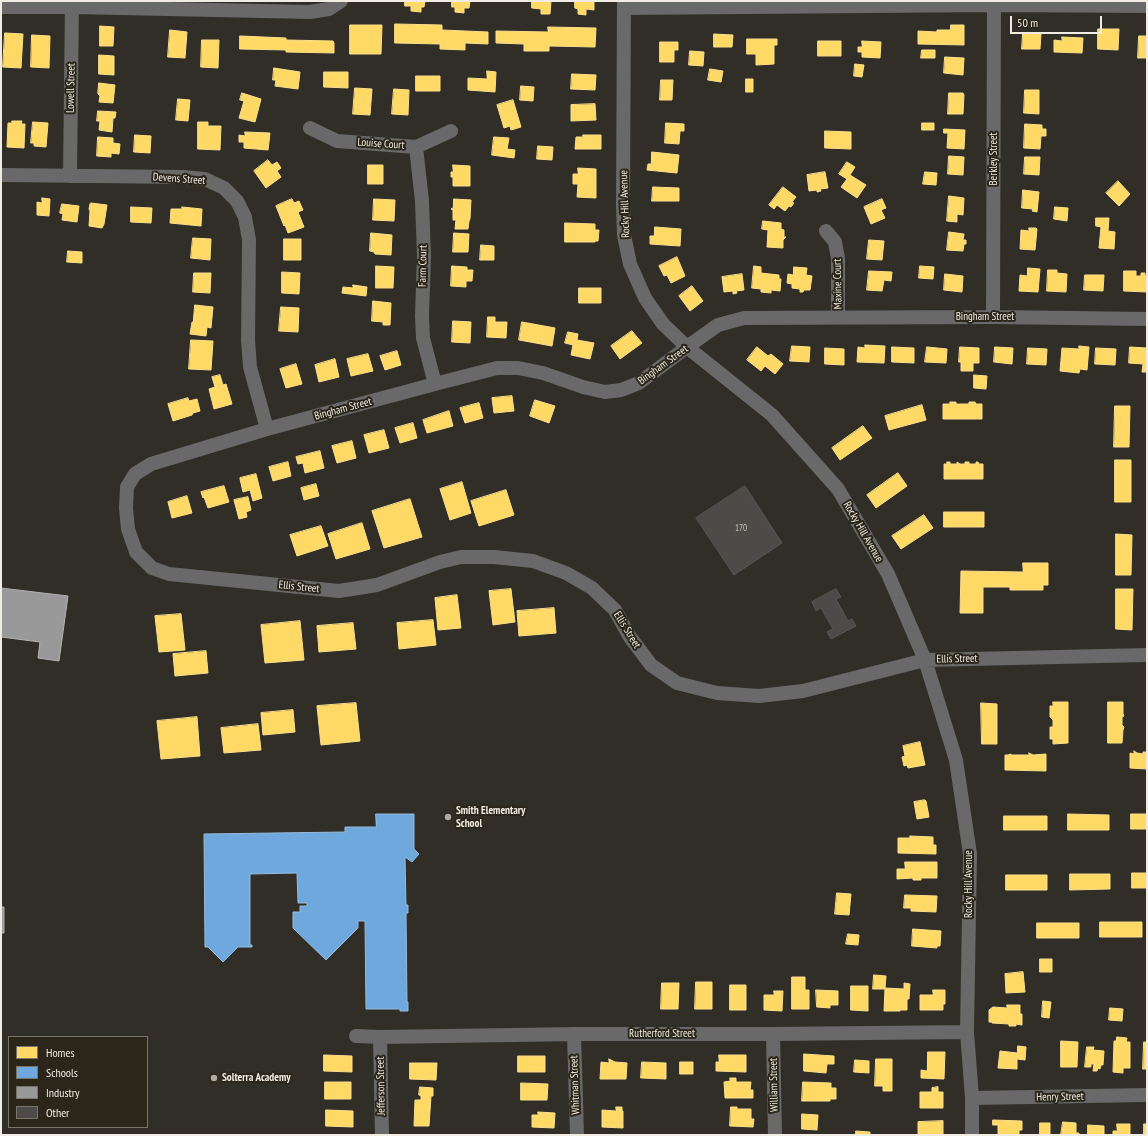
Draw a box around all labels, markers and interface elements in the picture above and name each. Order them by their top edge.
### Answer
scale bar [1012,8,1104,34]
text: 50 m [1017,15,1038,30]
street label: Lowell Street [64,63,78,113]
street label: Berkley Street [987,132,1001,186]
street label: Louise Court [357,136,405,152]
street label: Rocky Hill Avenue [617,170,633,238]
street label: Devens Street [152,171,206,187]
street label: Farm Court [416,245,430,287]
street label: Maxine Court [831,259,845,309]
street label: Bingham Street [956,310,1014,324]
street label: Bingham Street [635,342,691,388]
street label: Bingham Street [313,395,373,423]
street label: Rocky Hill Avenue [840,499,886,565]
house number: 170 [735,523,747,533]
street label: Ellis Street [278,578,320,596]
street label: Ellis Street [611,609,643,651]
street label: Ellis Street [936,652,978,666]
place label: Smith Elementary School [456,804,525,830]
marker: Smith Elementary School [443,812,453,822]
street label: Rocky Hill Avenue [962,850,976,918]
street label: Rutherford Street [629,1027,695,1041]
legend [8,1036,148,1128]
text: Homes [46,1045,74,1060]
street label: Whitman Street [567,1055,583,1115]
street label: Jefferson Street [374,1057,388,1115]
street label: William Street [767,1058,781,1112]
text: Schools [46,1065,78,1080]
place label: Solterra Academy [222,1071,291,1085]
marker: Solterra Academy [209,1073,219,1083]
text: Industry [46,1085,80,1100]
street label: Henry Street [1036,1090,1084,1104]
text: Other [46,1105,69,1120]

